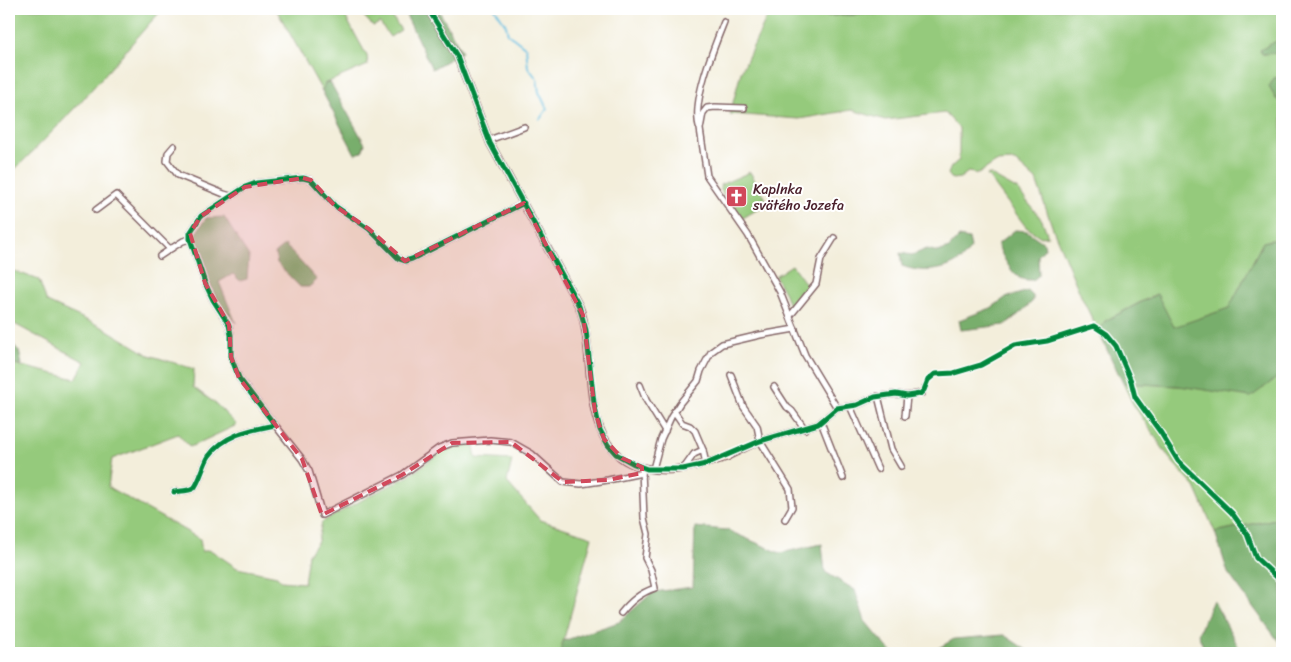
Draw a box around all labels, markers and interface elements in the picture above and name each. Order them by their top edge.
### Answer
place label: Kaplnka svätého Jozefa [752,177,844,218]
church icon: Kaplnka svätého Jozefa [725,185,749,209]

